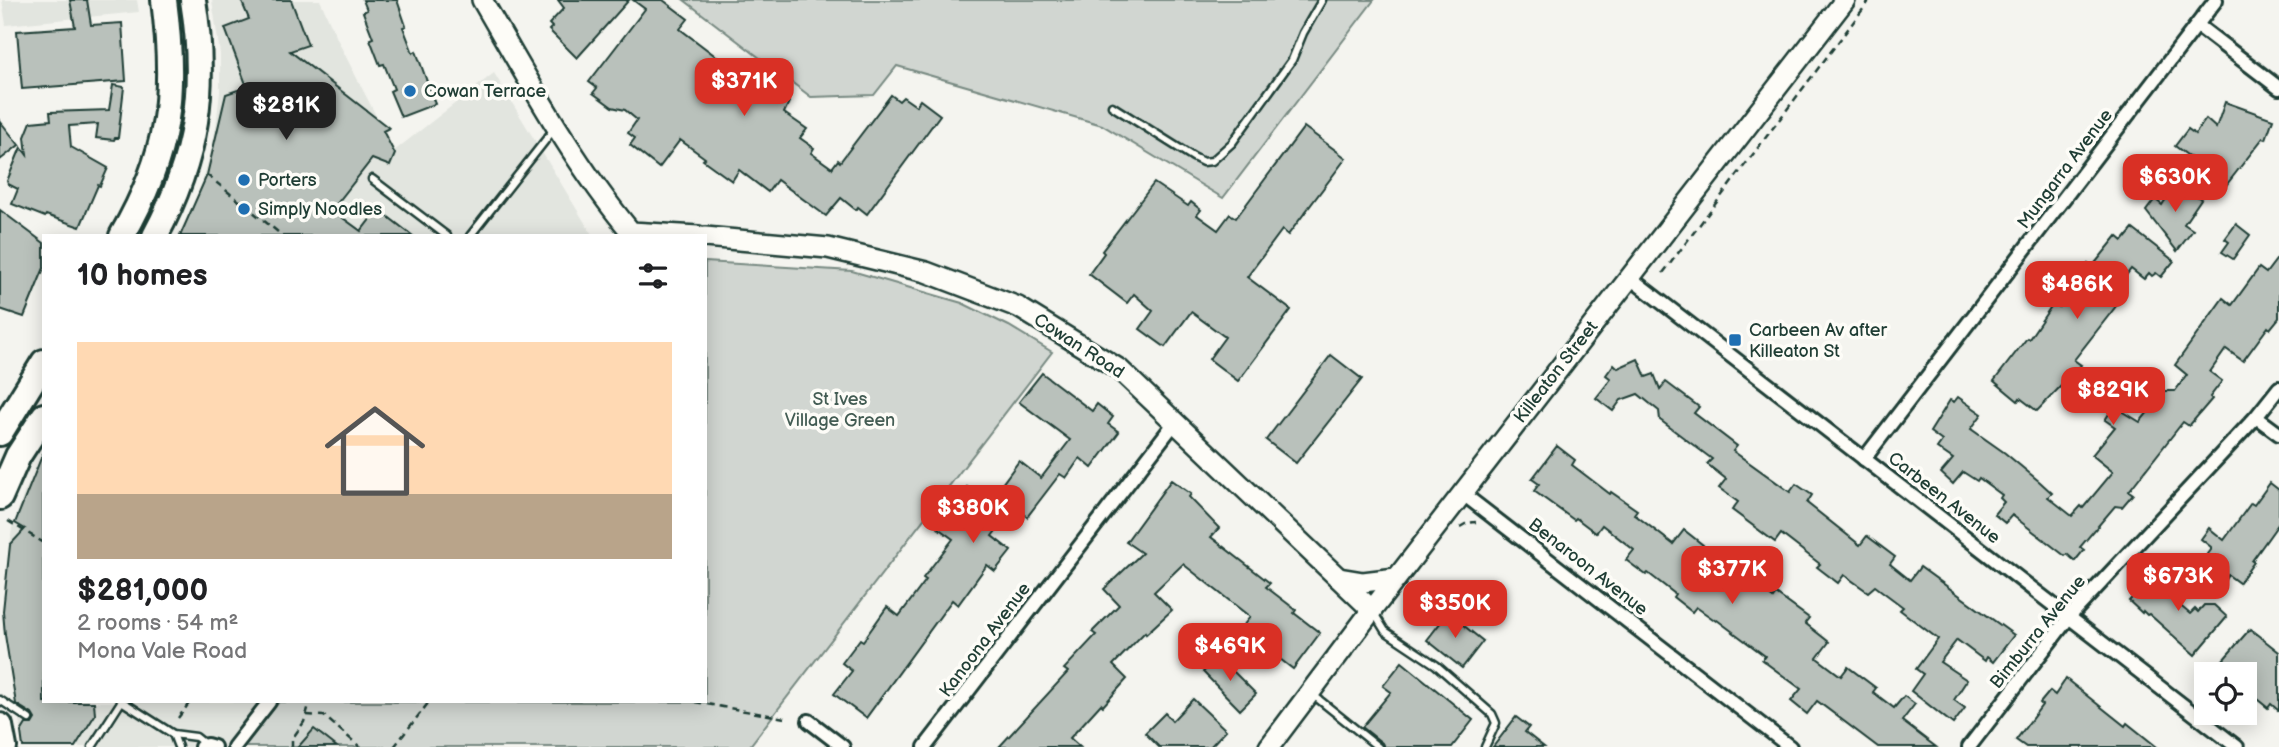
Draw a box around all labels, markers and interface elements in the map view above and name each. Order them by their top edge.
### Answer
pin: $371K [695,58,793,118]
text: $371K [711,67,777,95]
place label: Cowan Terrace [424,81,547,102]
pin: $281K [237,82,335,142]
marker: Cowan Terrace [402,83,418,99]
text: $281K [252,91,320,119]
street label: Mungarra Avenue [2013,105,2117,233]
pin: $630K [2126,154,2224,214]
text: $630K [2139,163,2211,191]
place label: Porters [258,170,317,191]
marker: Porters [236,172,252,188]
place label: Simply Noodles [258,199,382,220]
marker: Simply Noodles [236,201,252,217]
icon: filters [634,257,672,295]
text: 10 homes [77,258,208,294]
pin: $486K [2028,262,2126,321]
text: $486K [2041,270,2113,298]
street label: Cowan Road [1030,309,1128,383]
street label: Killeaton Street [1510,316,1603,427]
place label: Carbeen Av after Killeaton St [1749,320,1887,362]
marker: Carbeen Av after Killeaton St [1727,332,1743,348]
pin: $829K [2064,368,2162,427]
text: $829K [2077,376,2149,404]
icon: home [312,388,438,514]
park label: St Ives Village Green [785,389,895,431]
street label: Carbeen Avenue [1884,448,2004,548]
pin: $380K [924,486,1022,545]
text: $380K [937,494,1009,522]
street label: Benaroon Avenue [1524,514,1652,620]
pin: $377K [1683,546,1781,606]
pin: $673K [2129,554,2227,613]
text: $377K [1697,555,1767,583]
text: $673K [2143,562,2213,590]
street label: Bimburra Avenue [1986,571,2090,693]
text: $281,000 [77,573,208,609]
street label: Kanoona Avenue [935,578,1035,701]
pin: $350K [1406,580,1504,640]
text: $350K [1419,589,1491,617]
text: 2 rooms · 54 m² [77,609,239,637]
pin: $469K [1181,624,1279,683]
text: $469K [1194,632,1266,660]
text: Mona Vale Road [77,637,247,665]
map controls [2194,662,2257,725]
button: locate [2194,662,2257,725]

